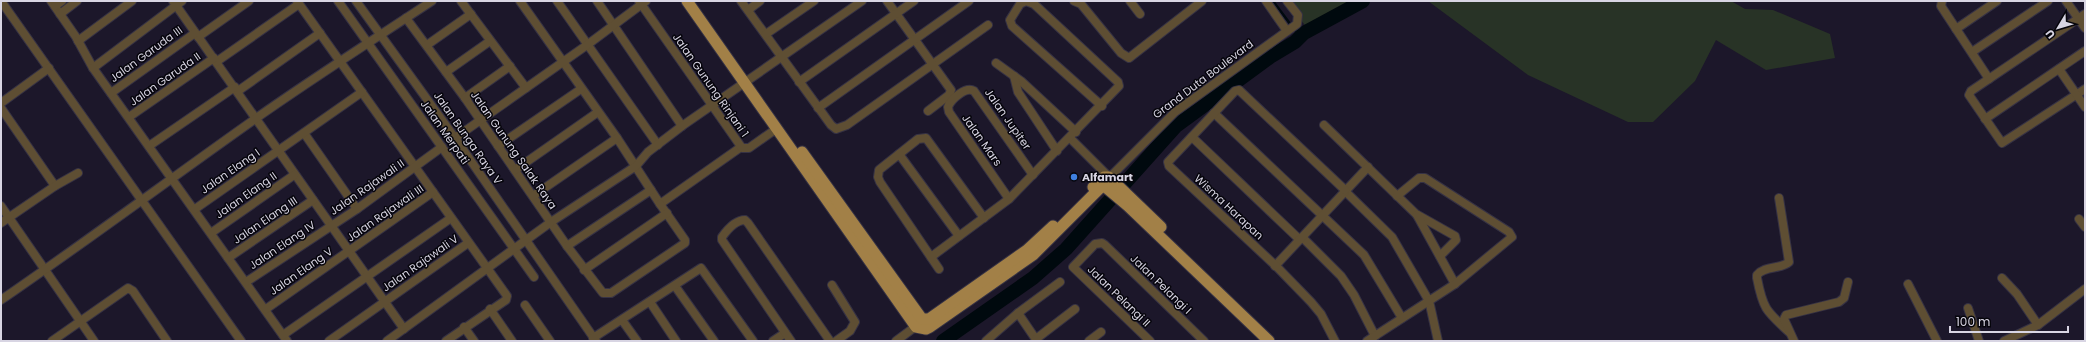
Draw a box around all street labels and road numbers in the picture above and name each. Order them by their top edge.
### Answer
street label: Jalan Garuda III [107,23,185,85]
street label: Jalan Gunung Rinjani 1 [669,30,753,140]
street label: Grand Duta Boulevard [1149,36,1257,122]
street label: Jalan Garuda II [127,50,203,108]
street label: Jalan Jupiter [981,85,1035,153]
street label: Jalan Bunga Raya V [430,88,506,188]
street label: Jalan Gunung Salak Raya [467,88,561,212]
street label: Jalan Merpati [417,97,473,168]
street label: Jalan Mars [958,111,1006,169]
street label: Jalan Elang I [197,145,263,197]
street label: Jalan Rajawali II [326,155,408,219]
street label: Jalan Elang II [212,168,280,222]
street label: Wisma Harapan [1191,171,1267,243]
street label: Jalan Rajawali III [343,180,427,246]
street label: Jalan Elang III [230,192,300,248]
street label: Jalan Elang IV [246,217,319,273]
street label: Jalan Rajawali V [379,230,462,295]
street label: Jalan Elang V [266,243,336,299]
street label: Jalan Pelangi I [1127,251,1195,317]
street label: Jalan Pelangi II [1084,262,1154,330]

